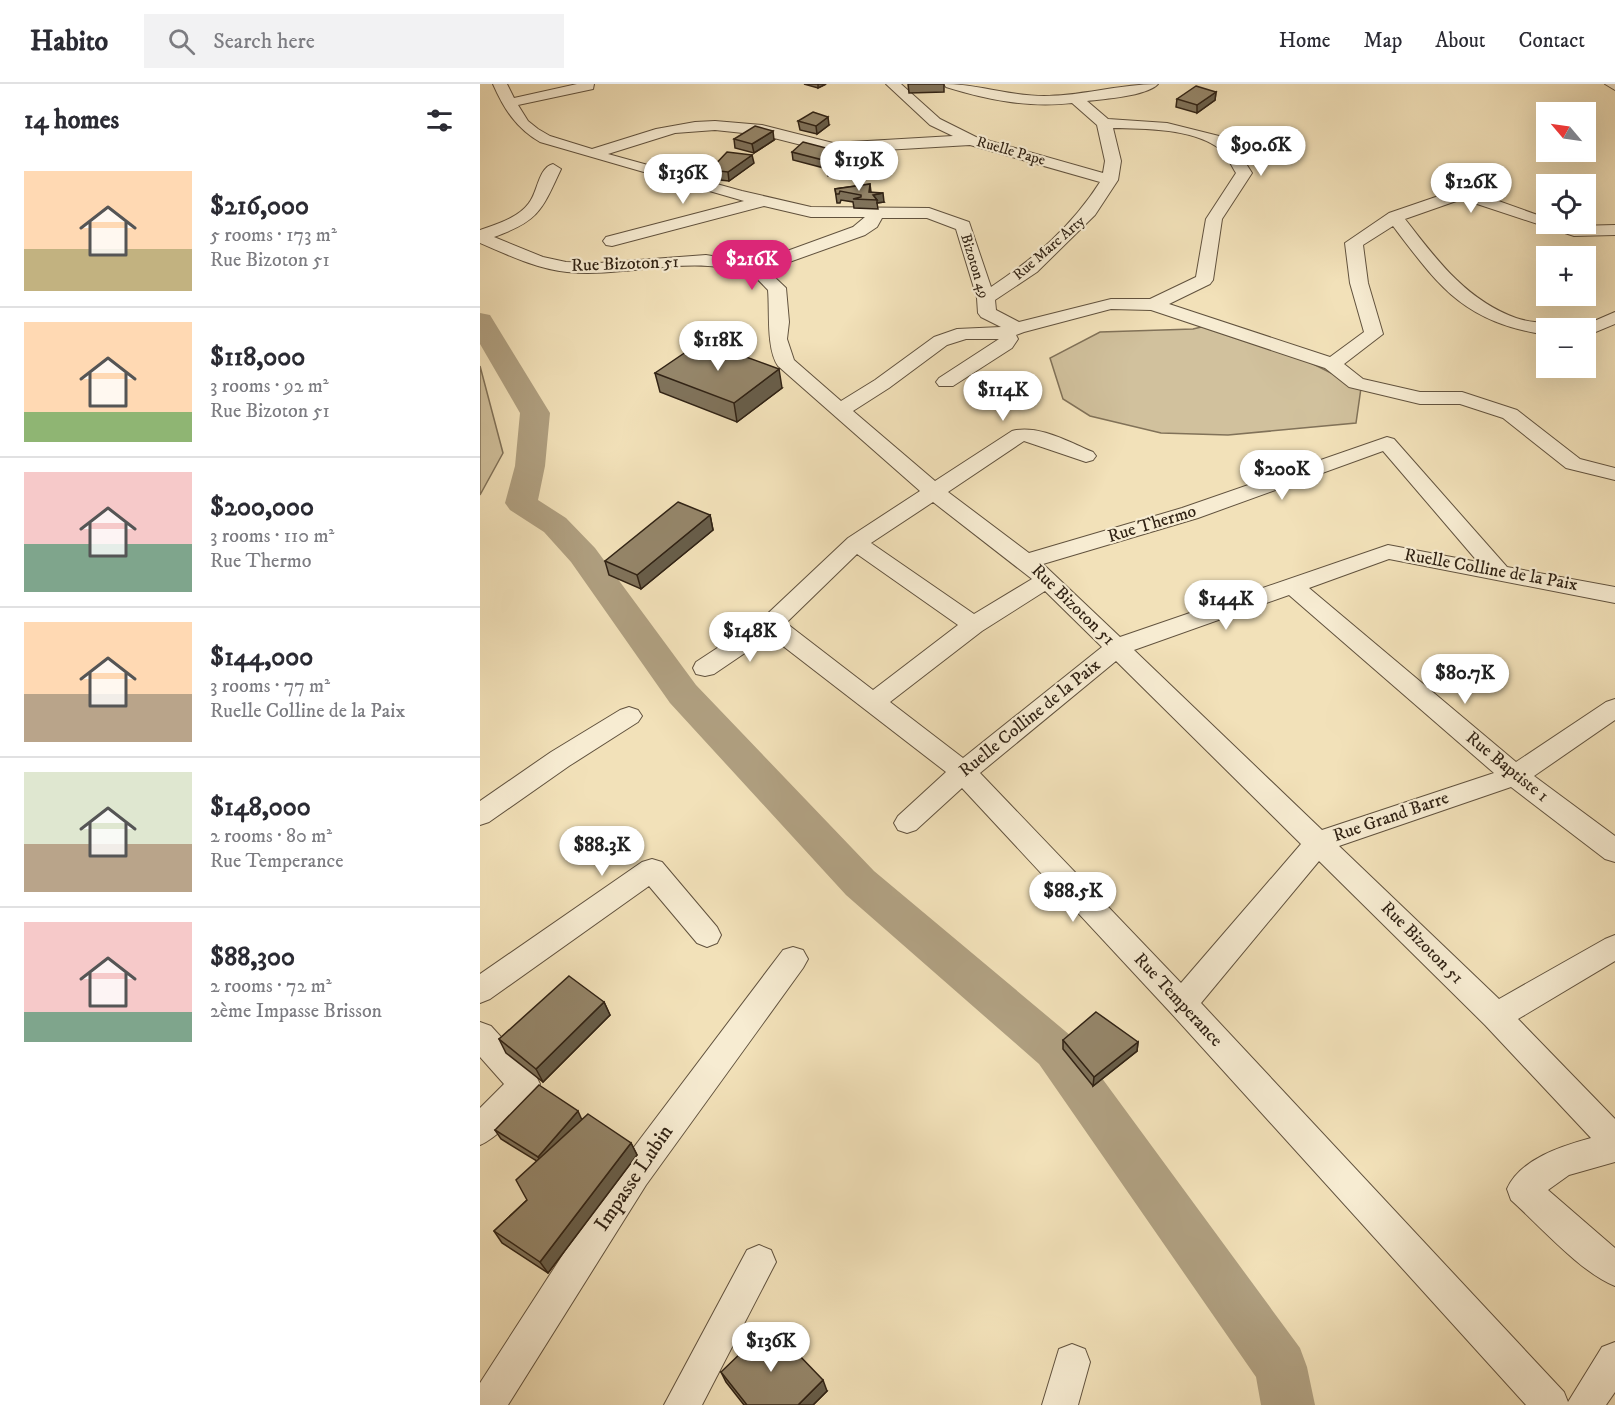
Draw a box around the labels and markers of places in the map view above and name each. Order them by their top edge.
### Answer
pin: $90.6K [1212,126,1310,177]
pin: $119K [817,141,901,192]
pin: $136K [641,154,725,205]
pin: $126K [1429,163,1513,214]
pin: $216K [710,240,794,291]
pin: $118K [676,321,760,372]
pin: $114K [961,371,1045,422]
pin: $200K [1240,450,1324,501]
pin: $144K [1184,580,1268,631]
pin: $148K [708,612,792,663]
pin: $80.7K [1416,654,1514,705]
pin: $88.3K [553,826,651,877]
pin: $88.5K [1024,872,1122,923]
pin: $136K [729,1322,813,1373]

